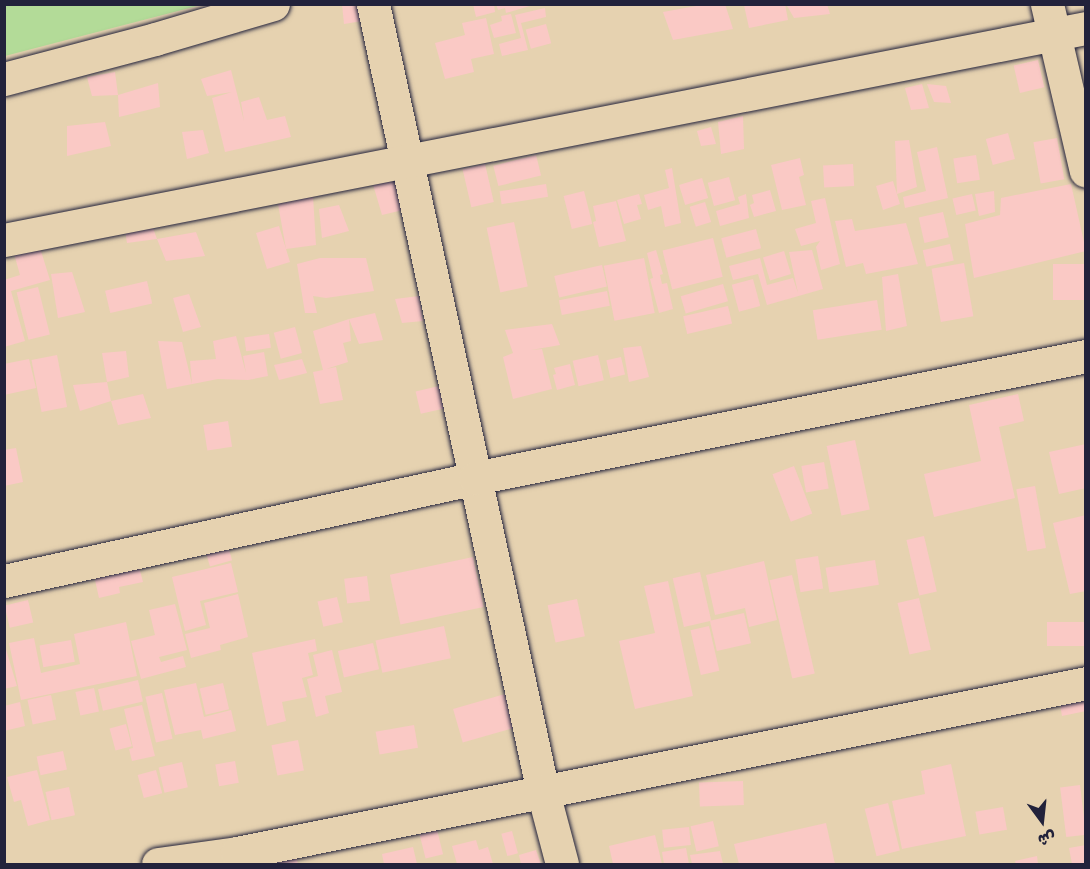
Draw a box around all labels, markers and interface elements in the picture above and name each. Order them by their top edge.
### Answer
north arrow [1012,791,1072,851]
text: ش [1036,826,1058,850]

